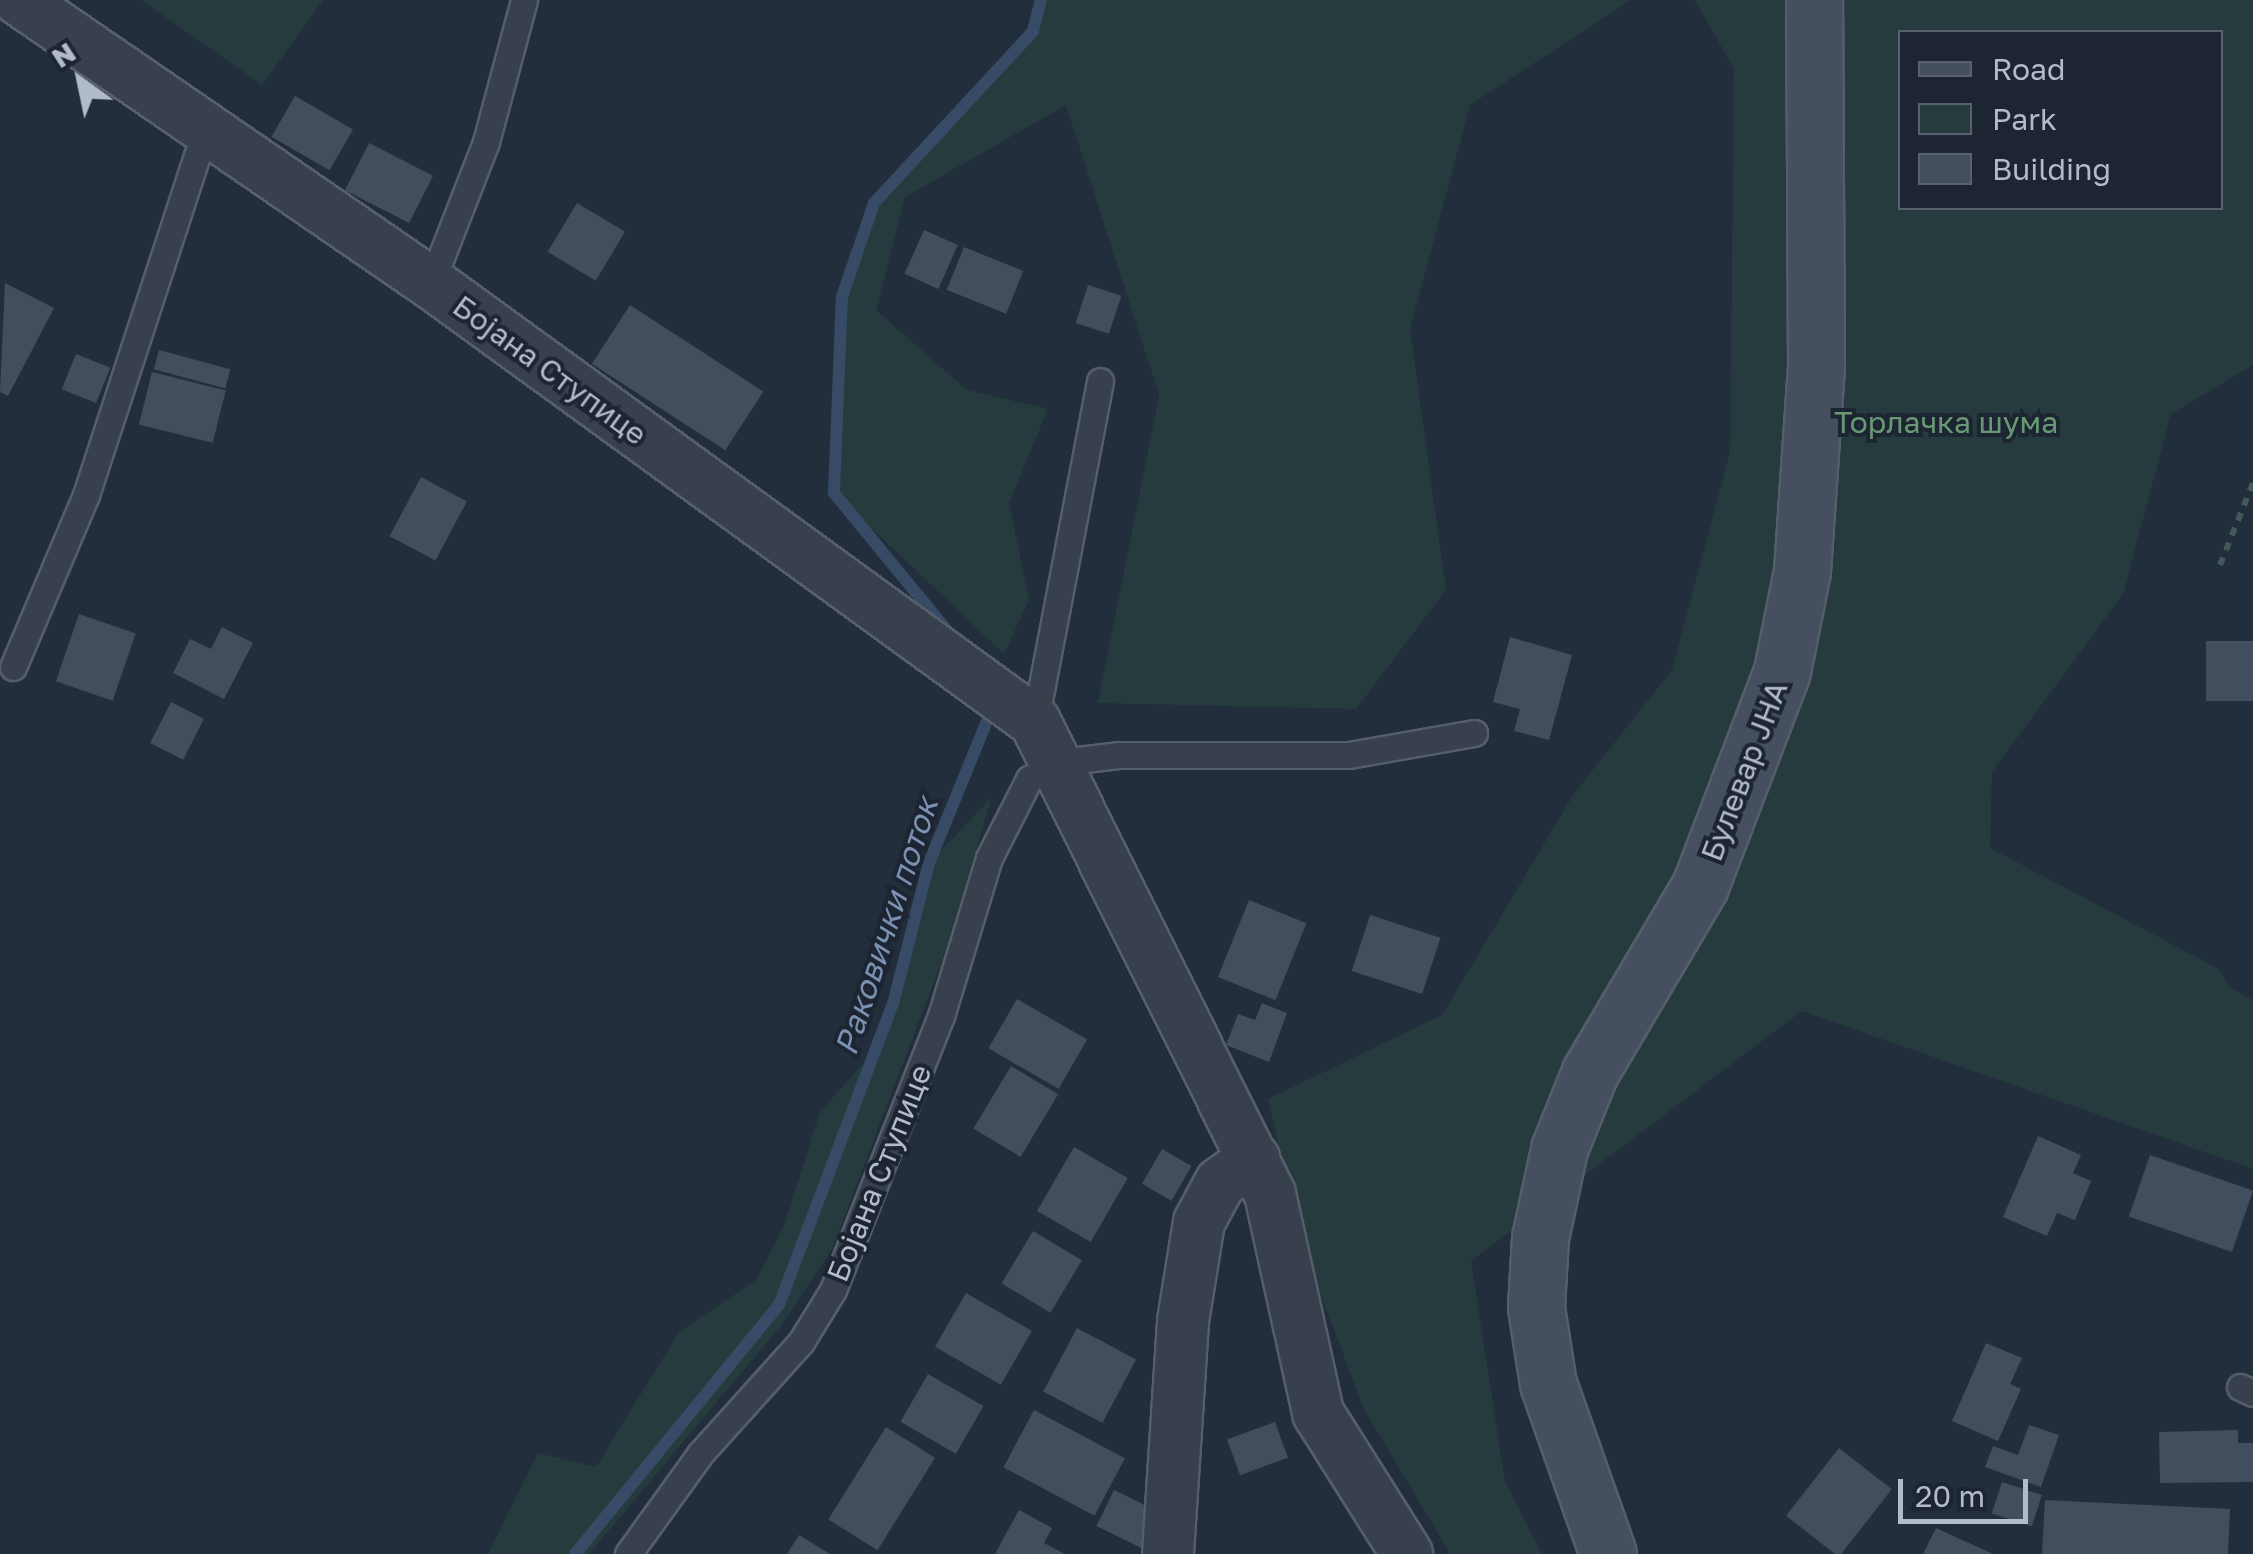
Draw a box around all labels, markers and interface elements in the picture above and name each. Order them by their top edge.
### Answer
north arrow [30,30,130,130]
legend [1898,30,2223,210]
text: N [45,35,81,74]
text: Road [1992,51,2066,87]
text: Park [1992,101,2057,137]
text: Building [1992,151,2111,187]
street label: Бојана Ступице [446,288,654,452]
park label: Торлачка шума [1834,404,2058,440]
street label: Булевар ЈНА [1693,676,1795,866]
water label: Раковички поток [826,792,946,1060]
street label: Бојана Ступице [819,1059,939,1287]
scale bar [1903,1459,2033,1521]
text: 20 m [1915,1478,1985,1514]

